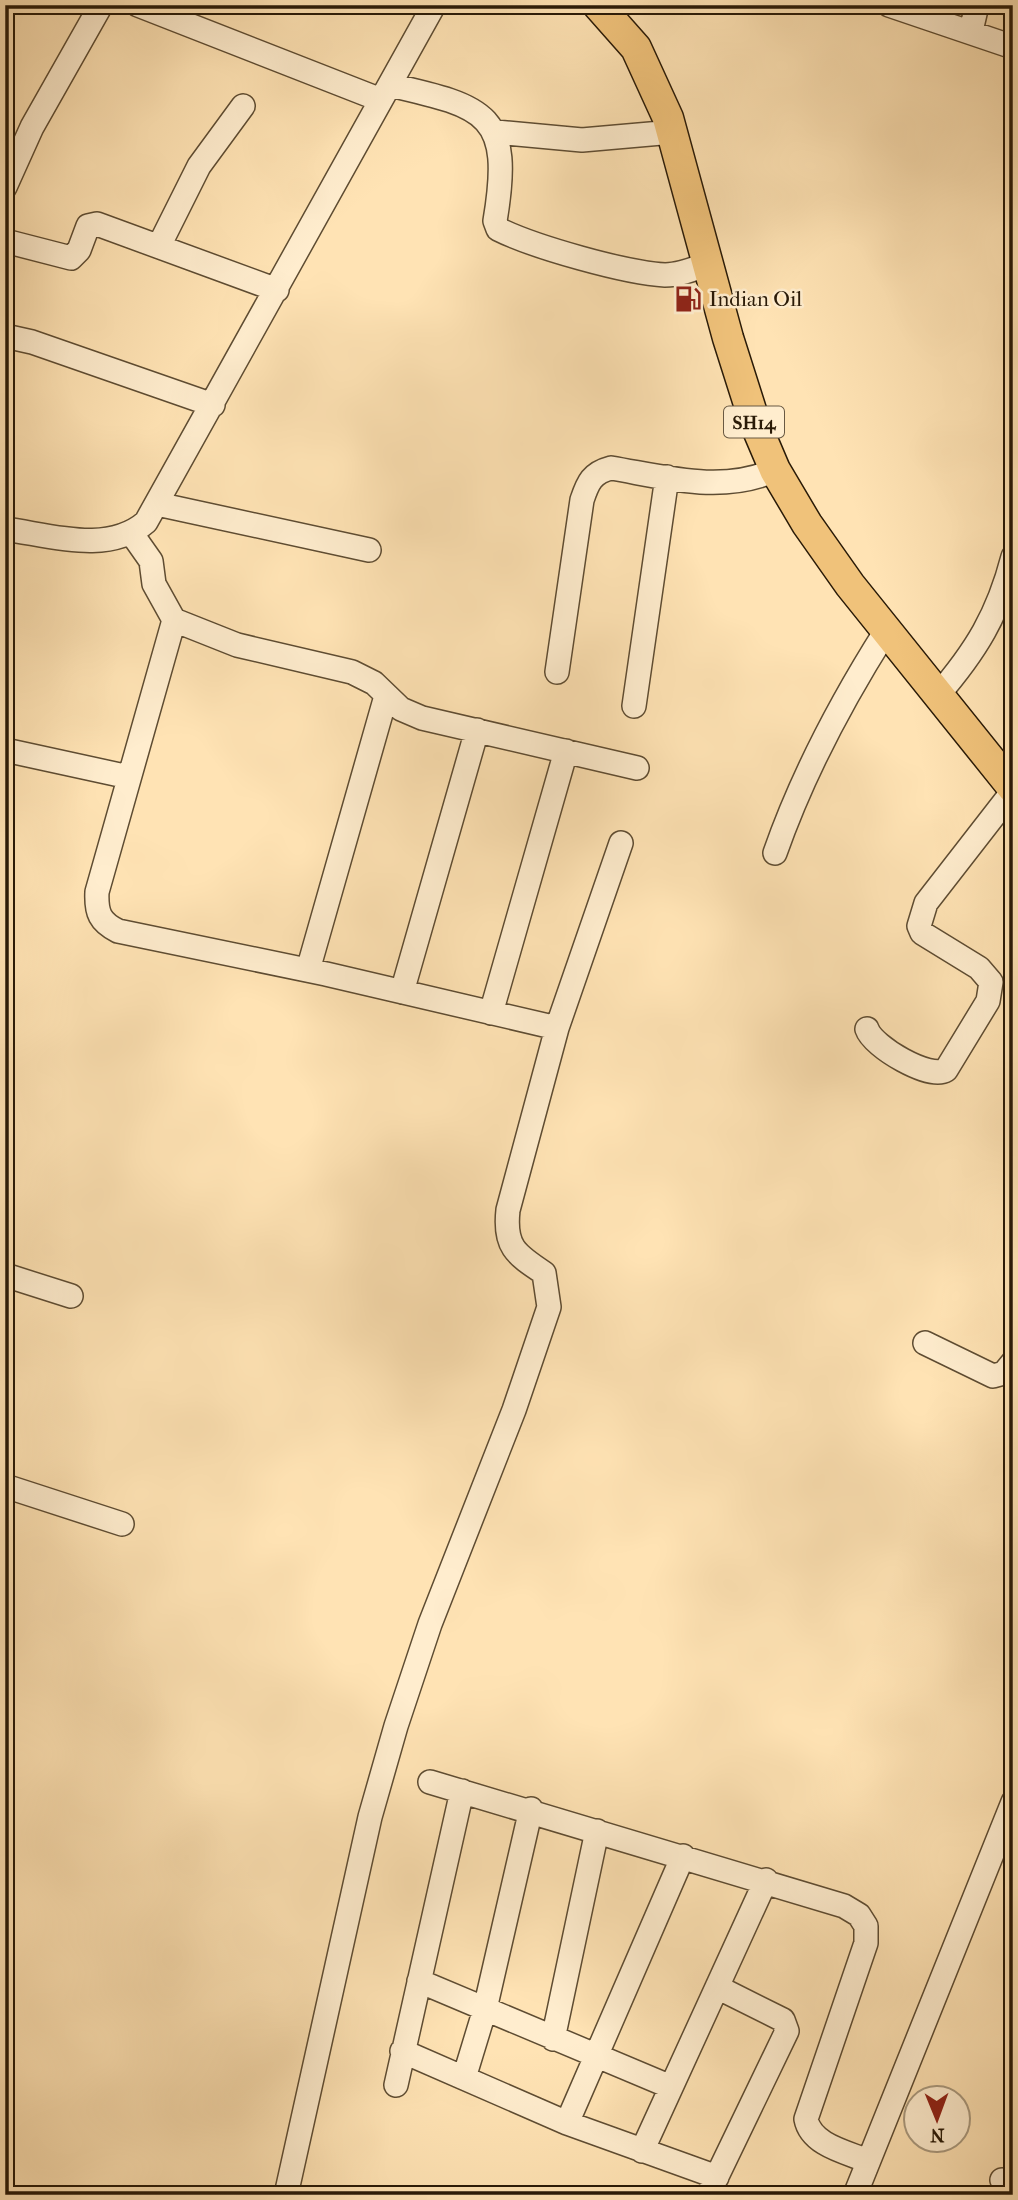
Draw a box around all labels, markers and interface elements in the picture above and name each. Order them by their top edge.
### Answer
fuel station icon: Indian Oil [673,284,703,314]
place label: Indian Oil [709,287,802,311]
road number: SH14 [724,406,784,438]
north arrow [902,2084,972,2154]
text: N [929,2124,945,2146]

